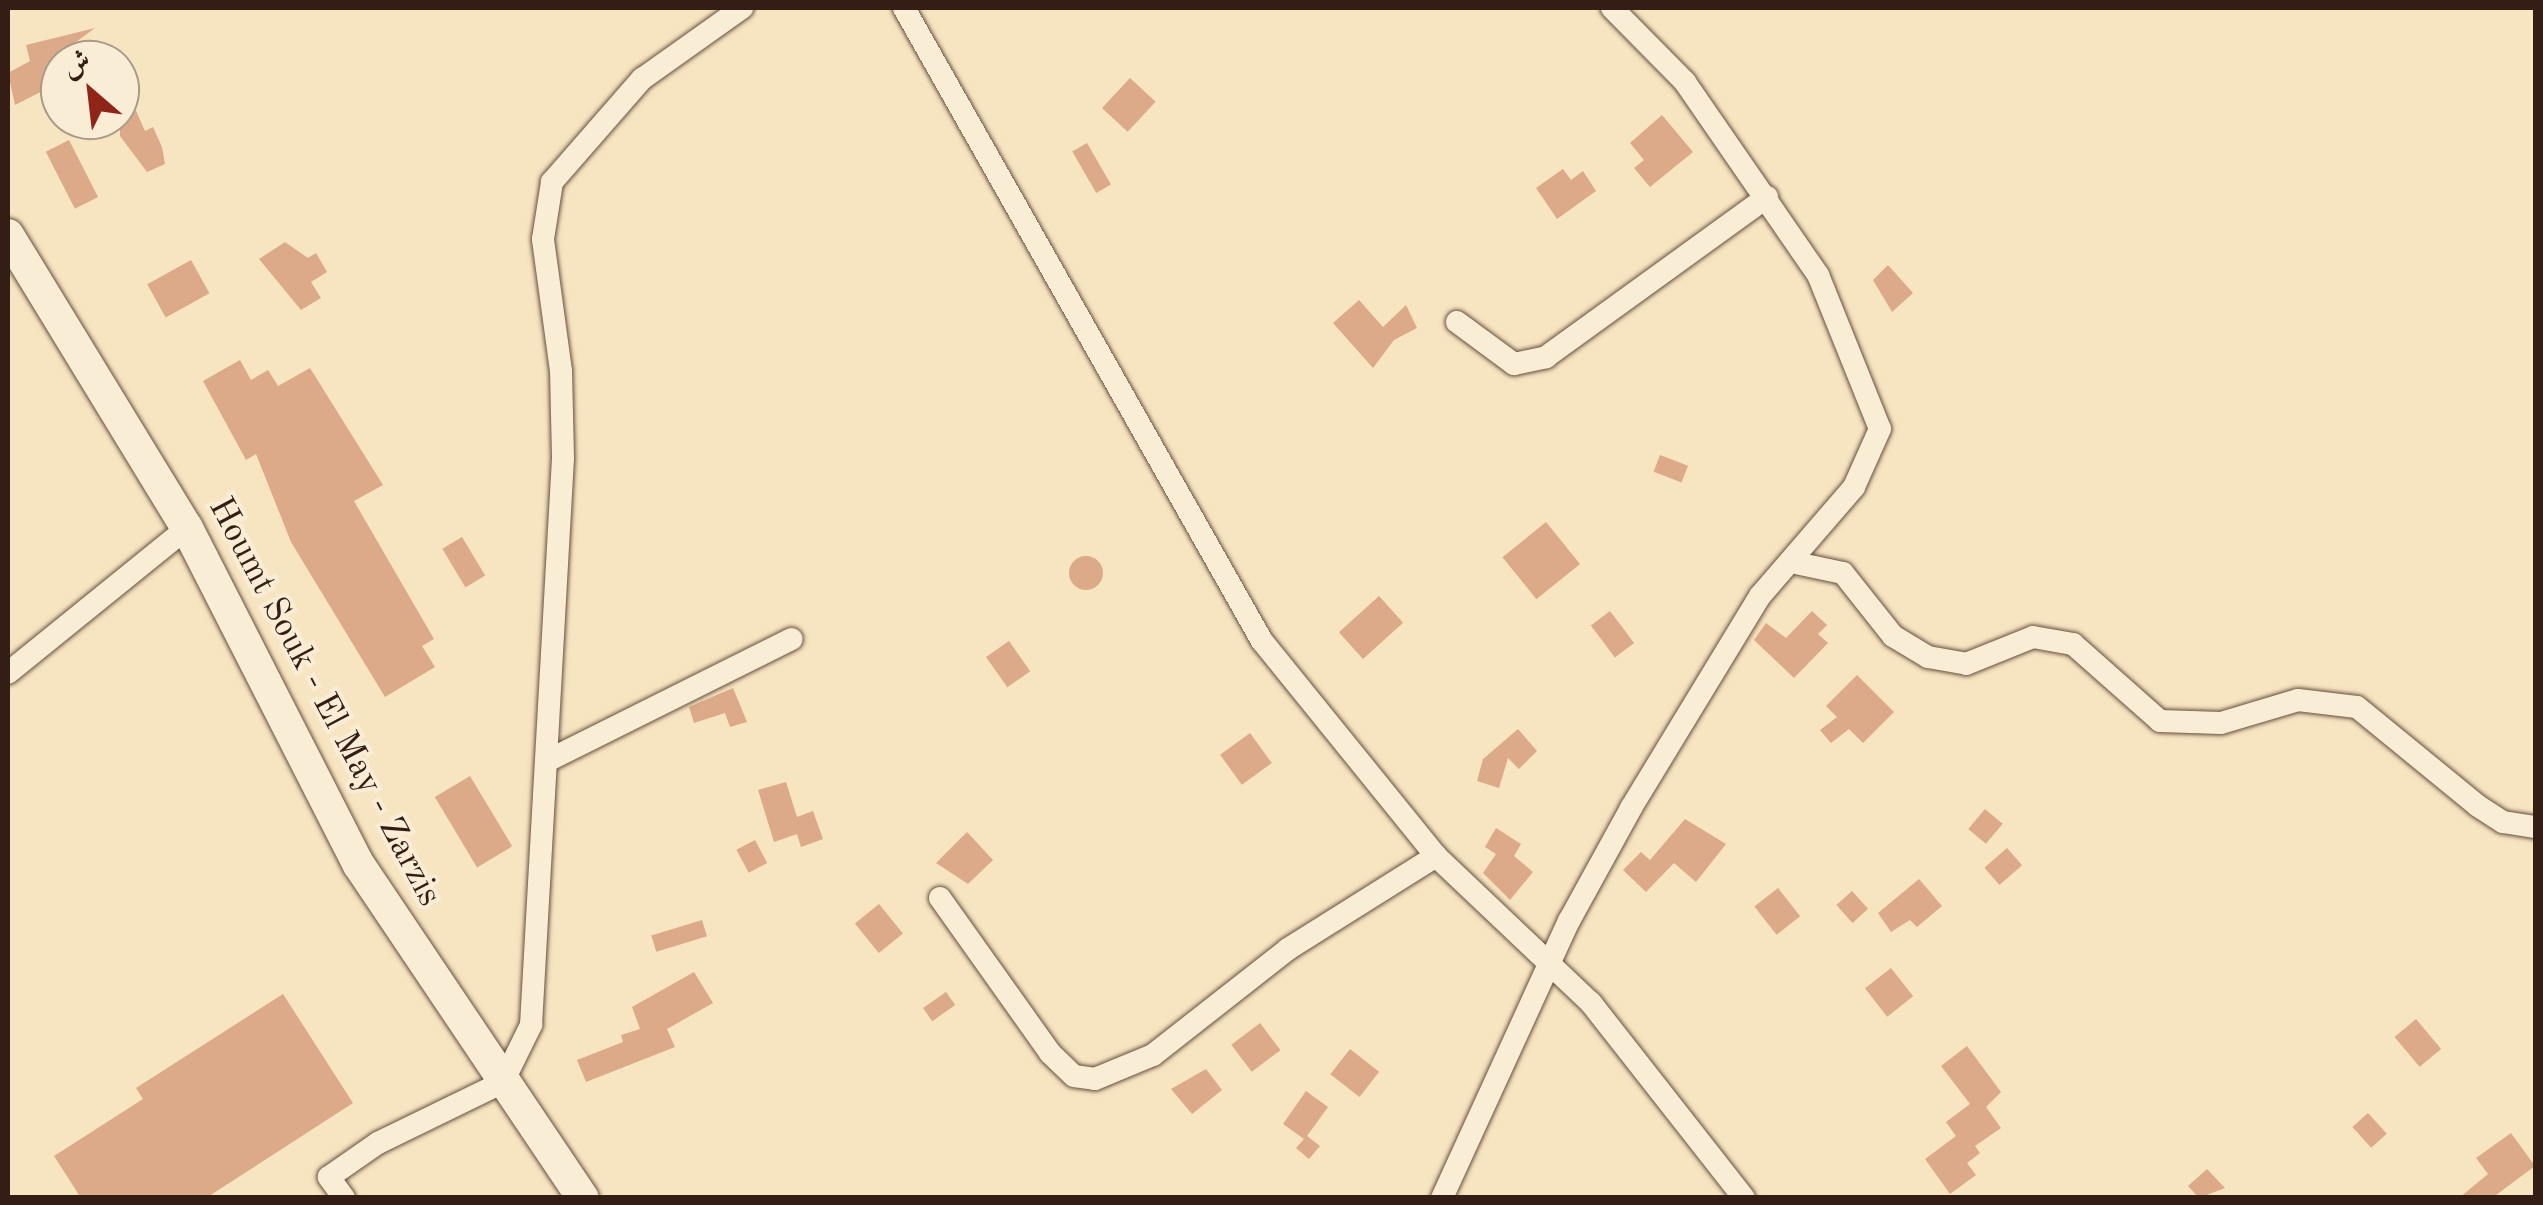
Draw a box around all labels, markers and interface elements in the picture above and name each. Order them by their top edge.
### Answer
north arrow [40,40,140,140]
text: ش [58,46,96,84]
street label: Houmt Souk - El May - Zarzis [198,490,450,914]

